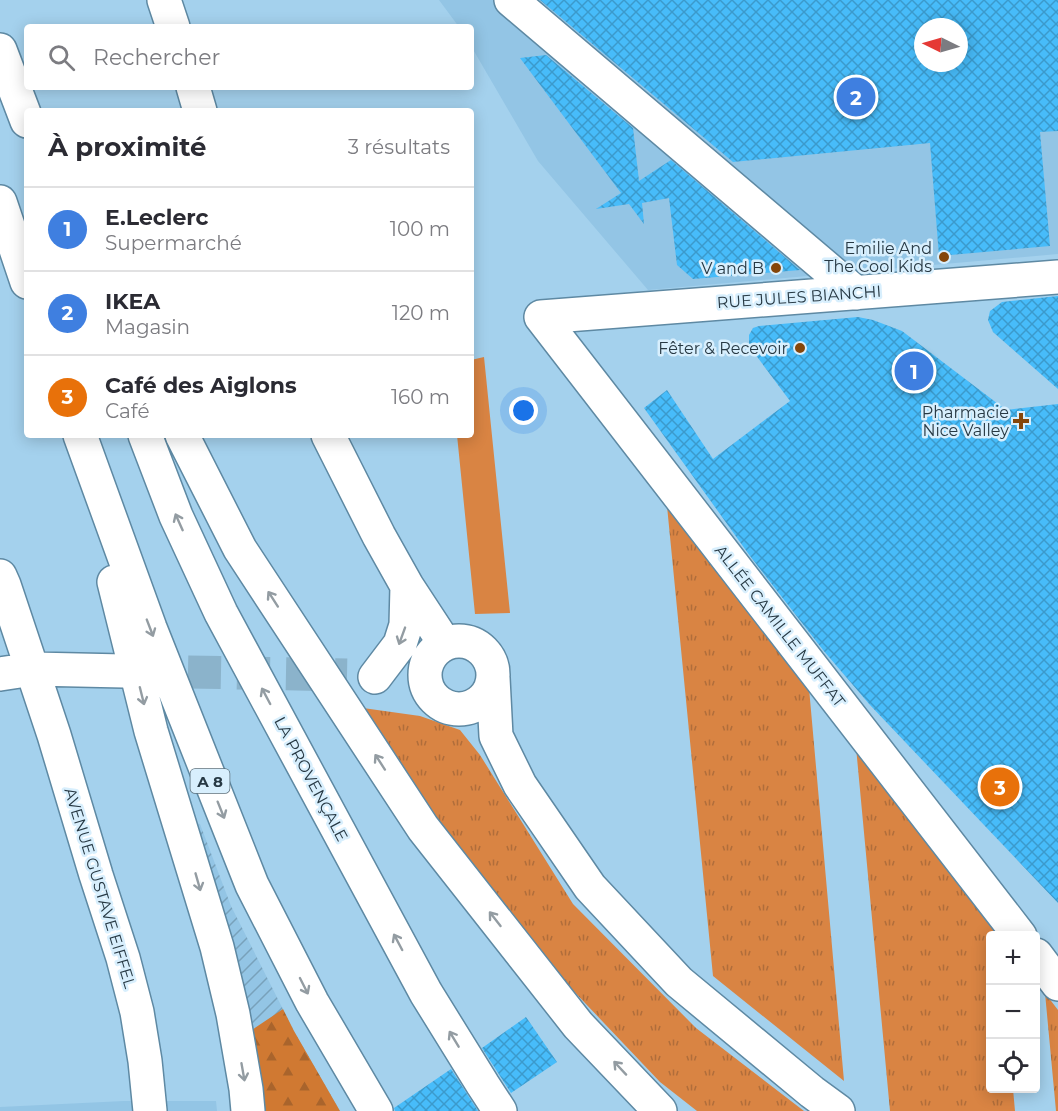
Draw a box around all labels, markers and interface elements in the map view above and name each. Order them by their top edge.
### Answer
north arrow [914,18,968,72]
search box [24,24,474,90]
icon: search [45,41,78,74]
text: Rechercher [93,44,220,71]
pin: 2 [836,74,876,120]
text: À proximité [48,131,207,163]
text: 3 résultats [348,135,450,159]
text: E.Leclerc [105,204,209,231]
text: 1 [64,217,71,241]
text: 100 m [390,217,450,241]
text: Supermarché [105,231,242,255]
place label: Emilie And The Cool Kids [824,239,932,276]
marker: Emilie And The Cool Kids [937,250,951,264]
place label: V and B [701,259,764,278]
marker: V and B [769,261,783,275]
street label: RUE JULES BIANCHI [716,282,882,312]
text: IKEA [105,288,160,315]
text: 2 [62,301,73,325]
text: 120 m [392,301,450,325]
text: Magasin [105,315,190,339]
place label: Fêter & Recevoir [658,339,788,358]
marker: Fêter & Recevoir [793,341,807,355]
pin: 1 [894,348,934,394]
text: Café des Aiglons [105,372,297,399]
text: 3 [62,385,73,409]
text: 160 m [391,385,450,409]
your location [509,396,538,425]
text: Café [105,399,150,423]
place label: Pharmacie Nice Valley [922,403,1009,440]
marker: Pharmacie Nice Valley [1014,414,1028,428]
one-way arrow [173,513,185,531]
street label: ALLÉE CAMILLE MUFFAT [711,541,850,711]
one-way arrow [266,591,278,608]
one-way arrow [146,618,157,637]
one-way arrow [396,626,407,644]
one-way arrow [137,686,149,705]
one-way arrow [260,688,272,705]
street label: LA PROVENÇALE [270,713,352,845]
one-way arrow [373,754,385,771]
pin: 3 [980,764,1020,810]
road number: A 8 [190,769,230,793]
street label: AVENUE GUSTAVE EIFFEL [60,785,140,991]
one-way arrow [217,800,228,818]
one-way arrow [193,872,204,891]
one-way arrow [488,911,501,927]
map controls [986,931,1040,1093]
button: + [986,931,1040,985]
one-way arrow [392,933,403,951]
one-way arrow [298,977,310,995]
button: − [986,985,1040,1039]
one-way arrow [448,1031,460,1048]
button: locate [986,1039,1040,1093]
one-way arrow [613,1061,627,1076]
one-way arrow [238,1062,249,1081]

